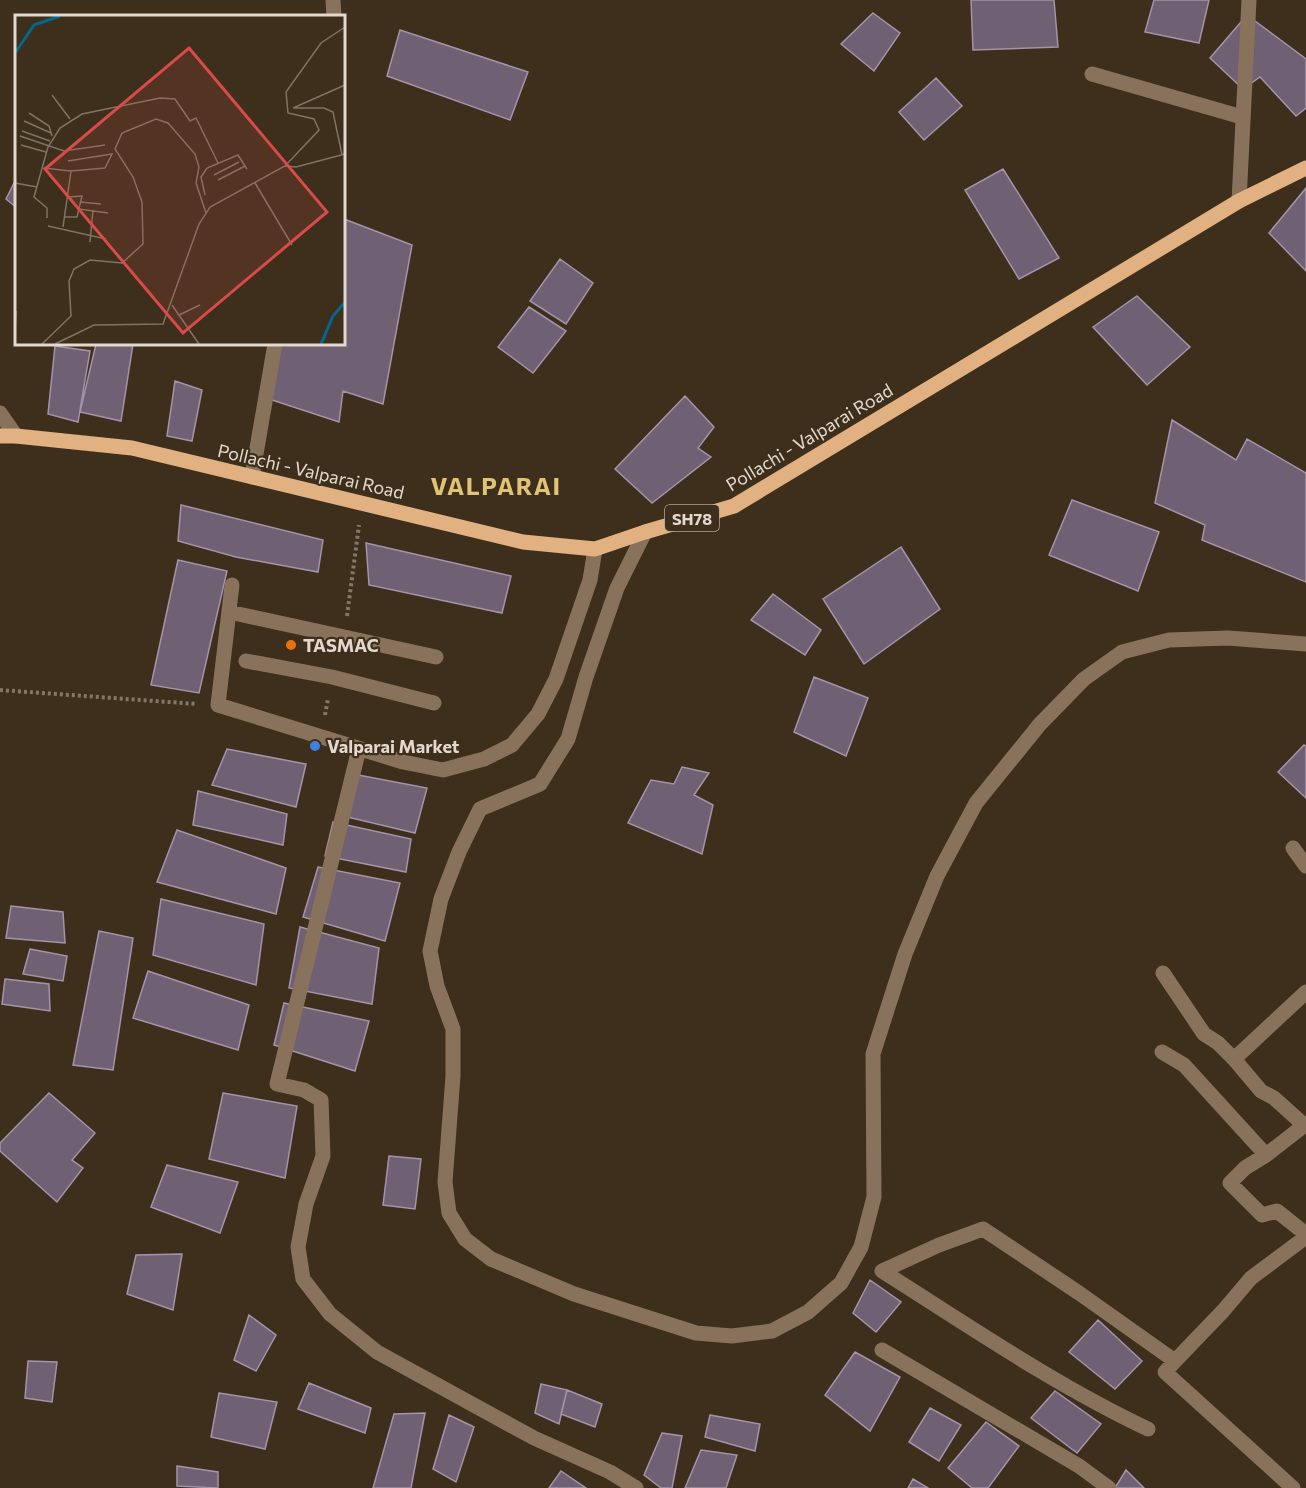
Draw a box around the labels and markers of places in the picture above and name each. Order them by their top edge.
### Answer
place label: TASMAC [303,634,379,656]
marker: TASMAC [284,638,298,652]
place label: Valparai Market [327,735,460,757]
marker: Valparai Market [308,739,322,753]

